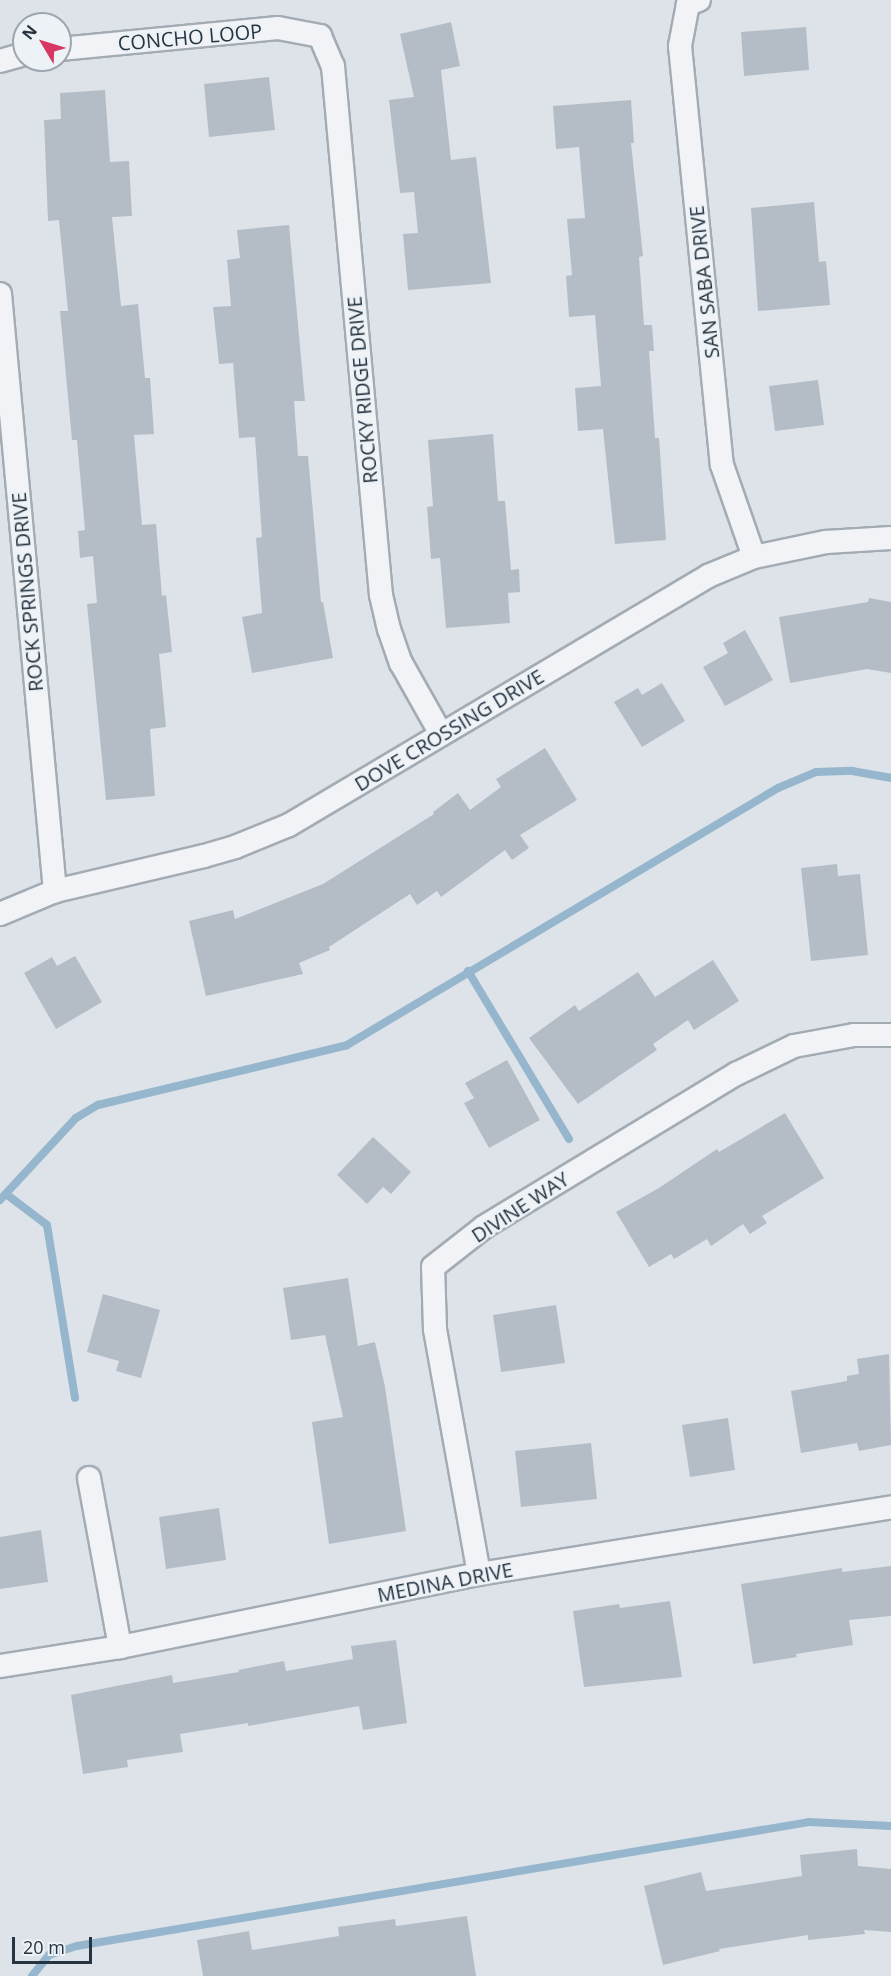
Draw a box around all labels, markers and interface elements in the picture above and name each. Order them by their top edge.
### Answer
north arrow [12,12,72,72]
street label: CONCHO LOOP [117,19,263,55]
text: N [17,20,42,44]
street label: SAN SABA DRIVE [684,204,724,360]
street label: ROCKY RIDGE DRIVE [342,295,382,485]
street label: ROCK SPRINGS DRIVE [6,491,48,693]
street label: DOVE CROSSING DRIVE [350,664,548,796]
street label: DIVINE WAY [467,1167,573,1247]
street label: MEDINA DRIVE [375,1557,515,1607]
scale bar [15,1925,94,1963]
text: 20 m [23,1935,65,1959]

